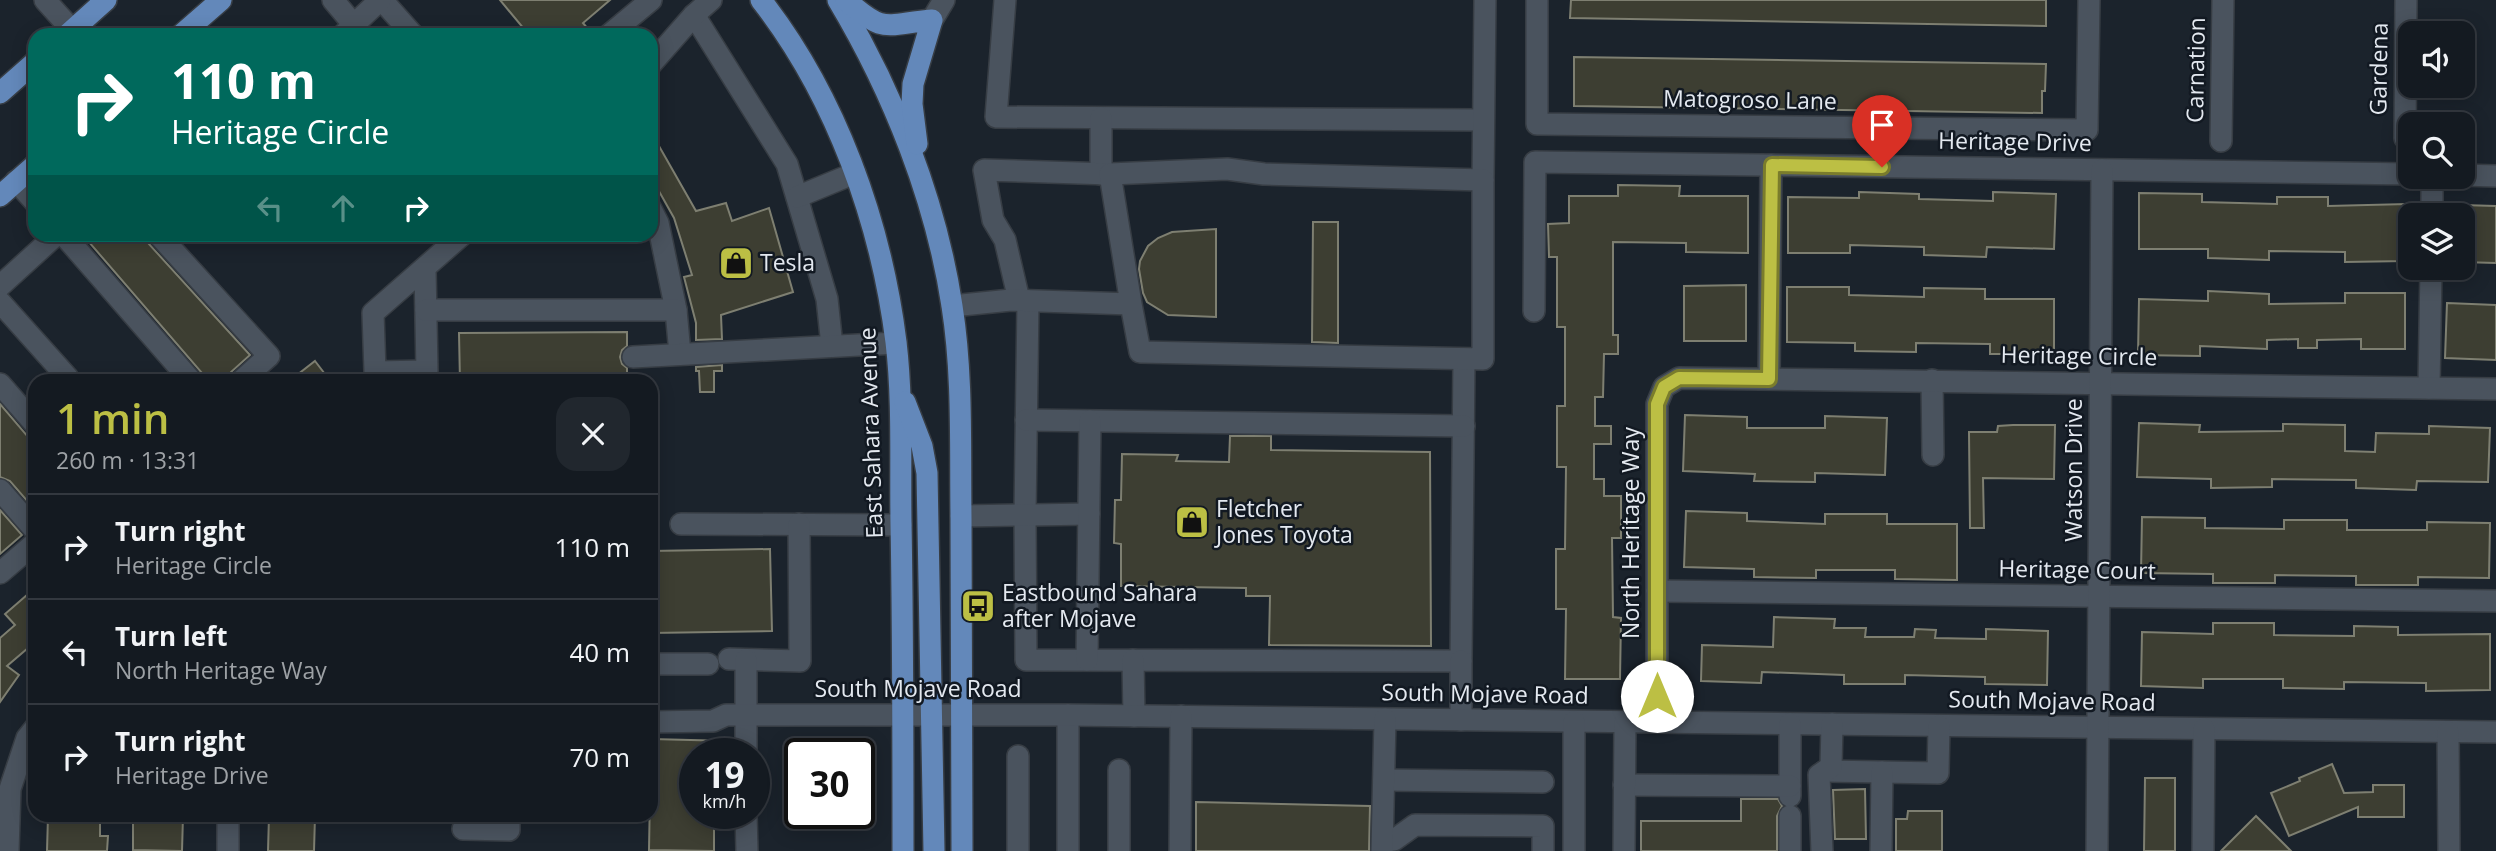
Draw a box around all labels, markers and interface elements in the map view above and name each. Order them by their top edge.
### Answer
street label: Carnation [2178,17,2212,123]
map controls [2398,21,2475,280]
button: sound [2398,21,2475,98]
street label: Gardena [2361,22,2395,116]
text: 110 m [171,47,316,113]
icon: right [56,56,147,147]
street label: Matogroso Lane [1663,81,1837,117]
pin [1852,95,1912,167]
icon: arrive [1863,106,1901,144]
text: Heritage Circle [171,110,389,153]
button: search [2398,112,2475,189]
street label: Heritage Drive [1938,124,2092,158]
icon: left [251,189,289,227]
icon: ahead [324,189,362,227]
icon: right [397,189,435,227]
button: layers [2398,203,2475,280]
shop icon: Tesla [717,244,755,282]
place label: Tesla [760,246,815,278]
street label: East Sahara Avenue [850,327,890,539]
street label: Heritage Circle [2000,338,2158,372]
text: 1 min [56,389,169,446]
button: close [556,397,630,471]
street label: Watson Drive [2057,398,2089,542]
street label: North Heritage Way [1614,427,1646,639]
text: 260 m · 13:31 [56,444,199,476]
place label: Fletcher Jones Toyota [1214,492,1353,550]
shop icon: Fletcher Jones Toyota [1173,503,1211,541]
text: Turn right [115,513,246,549]
icon: right [56,528,94,566]
text: 110 m [555,529,630,565]
text: Heritage Circle [115,549,272,581]
street label: Heritage Court [1998,552,2156,586]
place label: Eastbound Sahara after Mojave [1002,576,1197,634]
bus stop icon: Eastbound Sahara after Mojave [959,587,997,625]
text: Turn left [115,618,227,654]
icon: left [56,633,94,671]
text: 40 m [569,634,630,670]
text: North Heritage Way [115,654,327,686]
position arrow [1620,659,1694,733]
street label: South Mojave Road [814,672,1022,704]
street label: South Mojave Road [1381,675,1589,711]
street label: South Mojave Road [1948,682,2156,718]
text: Turn right [115,723,246,759]
icon: right [56,738,94,776]
speed limit sign: 30 [784,738,875,829]
text: 70 m [569,739,630,775]
text: 19 [704,751,745,798]
text: Heritage Drive [115,759,269,791]
text: km/h [703,789,746,813]

